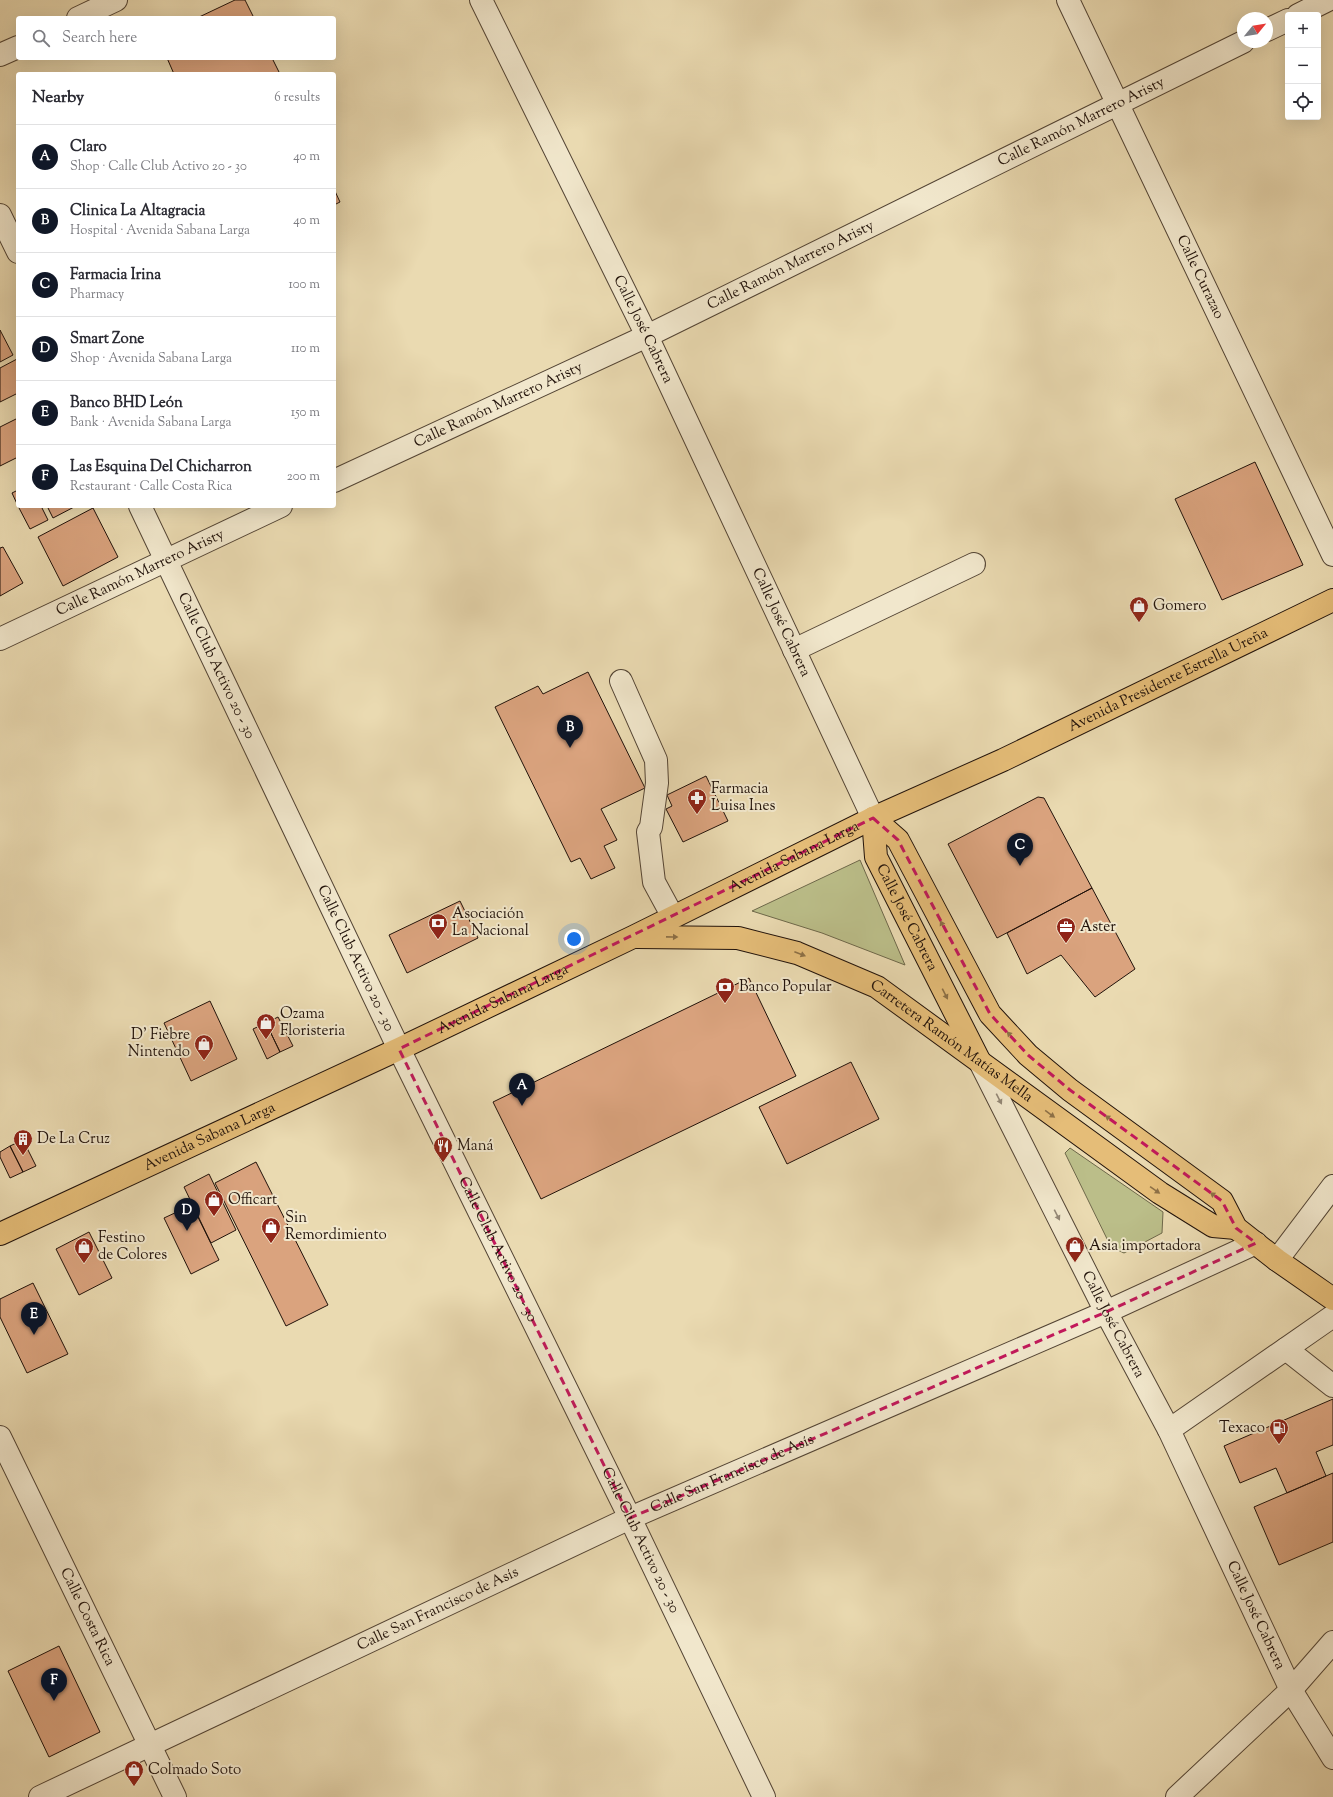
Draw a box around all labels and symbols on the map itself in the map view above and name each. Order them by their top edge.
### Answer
north arrow [1237,12,1273,48]
street label: Calle Ramón Marrero Aristy [994,72,1169,172]
street label: Calle Ramón Marrero Aristy [704,215,878,315]
street label: Calle Curazao [1171,231,1229,323]
street label: Calle José Cabrera [608,271,678,387]
street label: Calle Ramón Marrero Aristy [410,357,586,453]
street label: Calle Ramón Marrero Aristy [53,524,228,621]
street label: Calle José Cabrera [747,564,816,680]
street label: Calle Club Activo 20 - 30 [172,589,260,743]
shop icon: Gomero [1128,595,1150,623]
place label: Gomero [1153,596,1207,617]
street label: Avenida Presidente Estrella Ureña [1065,623,1272,737]
pin: B [557,715,583,748]
place label: Farmacia Luisa Ines [711,779,776,817]
pharmacy icon: Farmacia Luisa Ines [686,787,708,815]
street label: Avenida Sabana Larga [725,816,863,898]
pin: C [1007,833,1033,866]
street label: Calle José Cabrera [871,860,943,975]
street label: Calle Club Activo 20 - 30 [312,881,400,1035]
place label: Asociación La Nacional [452,904,529,942]
bank icon: Asociación La Nacional [427,912,449,940]
office icon: Aster [1055,916,1077,944]
place label: Aster [1080,917,1116,938]
one-way arrow [940,920,946,932]
your location [564,929,584,949]
one-way arrow [666,934,679,940]
one-way arrow [795,952,807,958]
street label: Avenida Sabana Larga [434,959,572,1040]
street label: Carretera Ramón Matías Mella [867,975,1037,1108]
bank icon: Banco Popular [714,976,736,1004]
place label: Banco Popular [739,977,832,998]
one-way arrow [942,988,949,1000]
place label: Ozama Floristeria [280,1004,345,1042]
shop icon: Ozama Floristeria [255,1012,277,1040]
place label: D' Fiebre Nintendo [128,1025,190,1063]
one-way arrow [1006,1031,1015,1041]
shop icon: D' Fiebre Nintendo [193,1033,215,1061]
pin: A [509,1073,535,1106]
one-way arrow [996,1093,1002,1104]
street label: Avenida Sabana Larga [140,1097,279,1176]
one-way arrow [1045,1110,1056,1118]
one-way arrow [1105,1115,1115,1123]
building icon: De La Cruz [12,1128,34,1156]
place label: De La Cruz [37,1129,110,1150]
restaurant icon: Maná [432,1135,454,1163]
place label: Maná [457,1136,494,1157]
street label: Calle Club Activo 20 - 30 [453,1173,543,1326]
one-way arrow [1150,1186,1161,1194]
shop icon: Officart [203,1189,225,1217]
place label: Officart [228,1190,277,1211]
one-way arrow [1210,1192,1220,1200]
pin: D [174,1198,200,1231]
place label: Sin Remordimiento [285,1208,387,1246]
one-way arrow [1054,1209,1060,1220]
shop icon: Sin Remordimiento [260,1216,282,1244]
place label: Festino de Colores [98,1228,167,1266]
shop icon: Asia importadora [1064,1235,1086,1263]
shop icon: Festino de Colores [73,1236,95,1264]
place label: Asia importadora [1089,1236,1201,1257]
street label: Calle José Cabrera [1076,1267,1150,1382]
pin: E [21,1302,47,1335]
fuel station icon: Texaco [1268,1417,1290,1445]
place label: Texaco [1219,1418,1265,1439]
street label: Calle San Francisco de Asís [647,1429,817,1518]
street label: Calle Club Activo 20 - 30 [596,1464,685,1617]
street label: Calle José Cabrera [1221,1557,1290,1673]
street label: Calle San Francisco de Asís [353,1562,522,1656]
street label: Calle Costa Rica [55,1564,120,1670]
pin: F [41,1668,67,1701]
shop icon: Colmado Soto [123,1759,145,1787]
place label: Colmado Soto [148,1760,241,1781]

